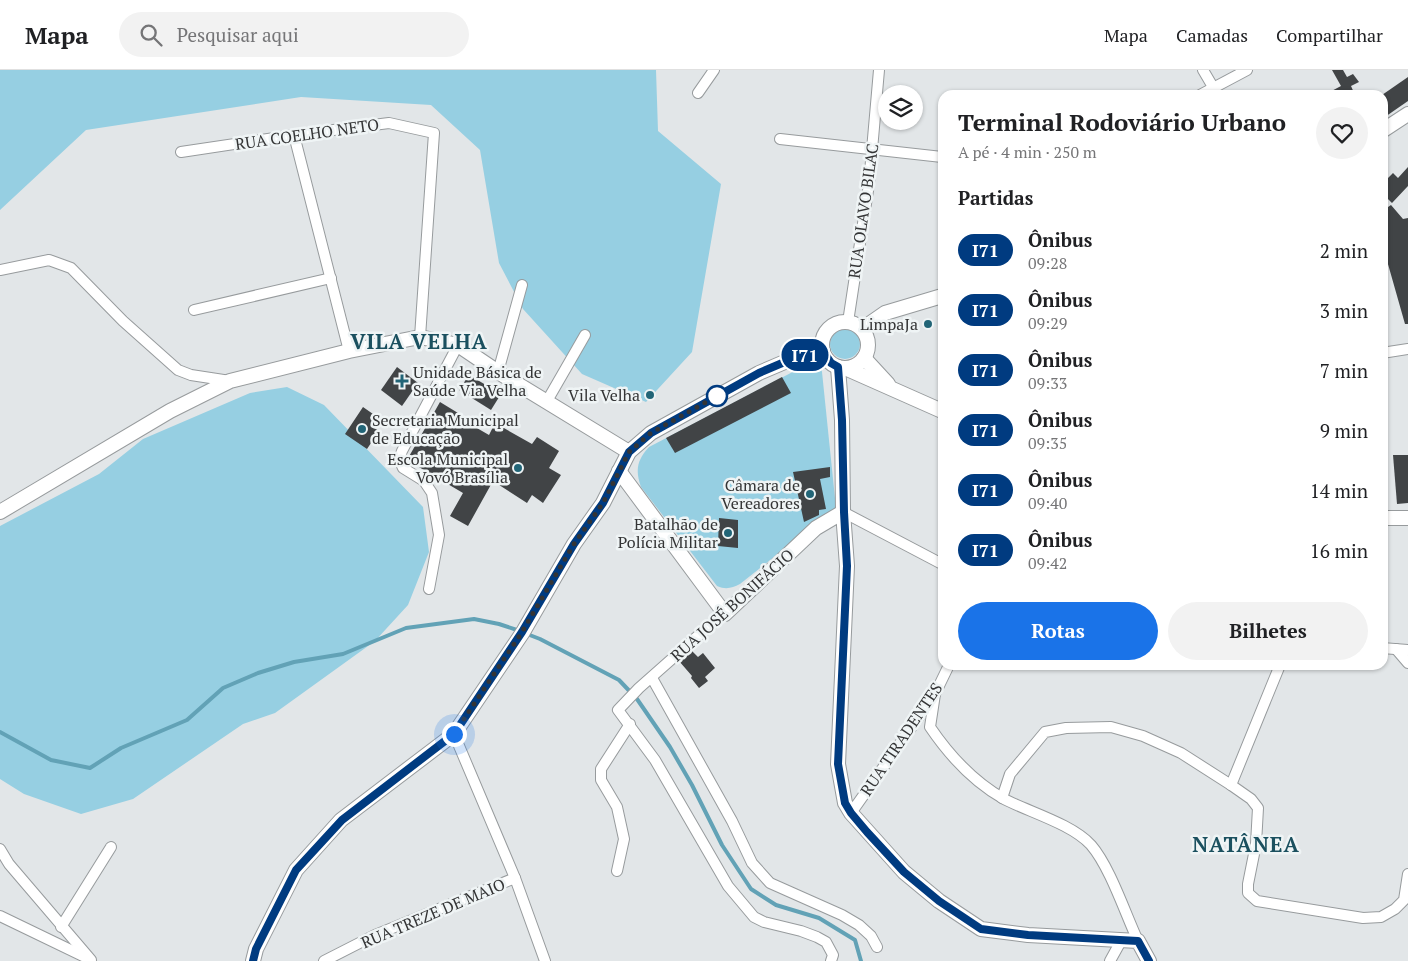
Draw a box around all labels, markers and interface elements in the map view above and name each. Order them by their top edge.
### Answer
search box [119,12,469,57]
text: Mapa [25,19,89,51]
icon: search [137,21,165,49]
text: Pesquisar aqui [177,22,299,47]
text: Mapa [1104,23,1148,47]
text: Camadas [1176,23,1248,47]
text: Compartilhar [1276,23,1383,47]
map controls [878,85,923,130]
button: layers [878,85,923,130]
text: Terminal Rodoviário Urbano [958,106,1286,138]
button: heart [1316,107,1368,159]
street label: RUA COELHO NETO [234,113,380,155]
text: A pé · 4 min · 250 m [958,141,1097,163]
street label: RUA OLAVO BILAC [843,142,883,280]
text: Partidas [958,185,1033,210]
text: Ônibus [1028,227,1092,252]
text: I71 [972,238,999,262]
text: 2 min [1320,238,1368,263]
text: 09:28 [1028,252,1067,274]
text: Ônibus [1028,287,1092,312]
text: I71 [972,298,999,322]
text: 3 min [1320,298,1368,323]
text: 09:29 [1028,312,1067,334]
place label: LimpaJa [860,313,918,335]
marker: LimpaJa [922,318,934,330]
district label: VILA VELHA [350,327,488,355]
line badge: I71 [776,339,834,371]
text: I71 [791,343,819,367]
text: Ônibus [1028,347,1092,372]
text: I71 [972,358,999,382]
text: 7 min [1320,358,1368,383]
place label: Unidade Básica de Saúde Via Velha [413,361,542,401]
text: 09:33 [1028,372,1067,394]
marker: Unidade Básica de Saúde Via Velha [395,374,409,388]
place label: Vila Velha [568,384,640,406]
unlabelled marker [706,385,728,407]
marker: Vila Velha [644,389,656,401]
text: Ônibus [1028,407,1092,432]
place label: Secretaria Municipal de Educação [372,409,519,449]
text: I71 [972,418,999,442]
text: 9 min [1320,418,1368,443]
marker: Secretaria Municipal de Educação [356,423,368,435]
text: 09:35 [1028,432,1067,454]
place label: Escola Municipal Vovó Brasília [387,448,508,488]
marker: Escola Municipal Vovó Brasília [512,462,524,474]
text: Ônibus [1028,467,1092,492]
place label: Câmara de Vereadores [721,474,800,514]
text: I71 [972,478,999,502]
text: 14 min [1310,478,1368,503]
marker: Câmara de Vereadores [804,488,816,500]
text: 09:40 [1028,492,1067,514]
place label: Batalhão de Polícia Militar [618,513,719,553]
marker: Batalhão de Polícia Militar [722,527,734,539]
text: Ônibus [1028,527,1092,552]
text: I71 [972,538,999,562]
text: 16 min [1310,538,1368,563]
street label: RUA JOSÉ BONIFÁCIO [666,544,798,666]
text: 09:42 [1028,552,1067,574]
button: Rotas [958,602,1158,660]
button: Bilhetes [1168,602,1368,660]
street label: RUA TIRADENTES [855,678,947,800]
your location [442,722,467,747]
district label: NATÂNEA [1192,830,1300,858]
street label: RUA TREZE DE MAIO [358,873,508,953]

